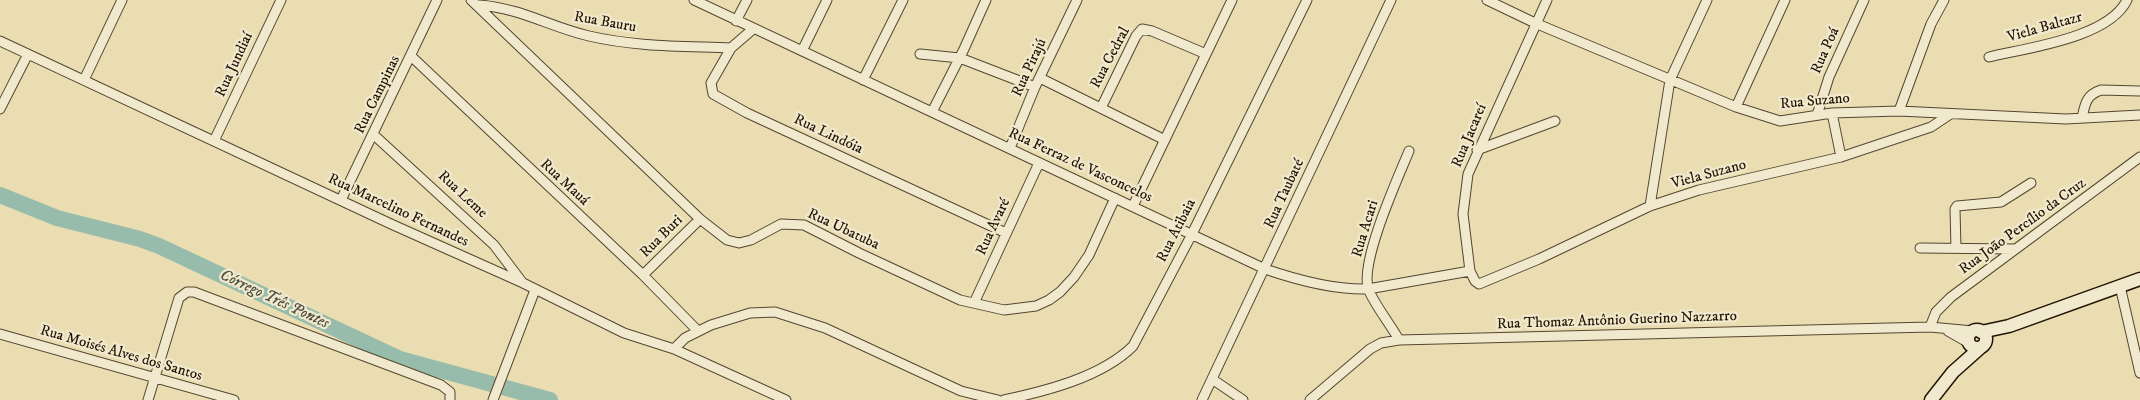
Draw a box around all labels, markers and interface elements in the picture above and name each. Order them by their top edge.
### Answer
street label: Rua Bauru [573,9,637,37]
street label: Viela Baltazr [2005,9,2085,47]
street label: Rua Cedral [1087,24,1135,92]
street label: Rua Poá [1808,25,1844,77]
street label: Rua Jundiaí [212,30,258,100]
street label: Rua Pirajú [1009,36,1051,100]
street label: Rua Campinas [351,53,405,137]
street label: Rua Suzano [1779,90,1851,114]
street label: Rua Jacareí [1449,101,1491,171]
street label: Rua Lindóia [791,111,865,159]
street label: Rua Ferraz de Vasconcelos [1005,125,1155,207]
street label: Rua Mauá [536,156,592,210]
street label: Rua Taubaté [1261,156,1309,232]
street label: Viela Suzano [1670,156,1748,194]
street label: Rua Leme [433,168,491,222]
street label: Rua Marcelino Fernandes [325,170,471,252]
street label: Rua João Percílio da Cruz [1956,175,2090,279]
street label: Rua Avaré [973,196,1015,258]
street label: Rua Atibaia [1153,196,1201,266]
street label: Rua Acari [1349,198,1383,260]
street label: Rua Ubatuba [804,206,882,254]
street label: Rua Buri [637,212,687,262]
water label: Córrego Três Pontes [216,266,332,334]
street label: Rua Thomaz Antônio Guerino Nazzarro [1497,308,1737,334]
street label: Rua Moisés Alves dos Santos [38,322,204,386]

